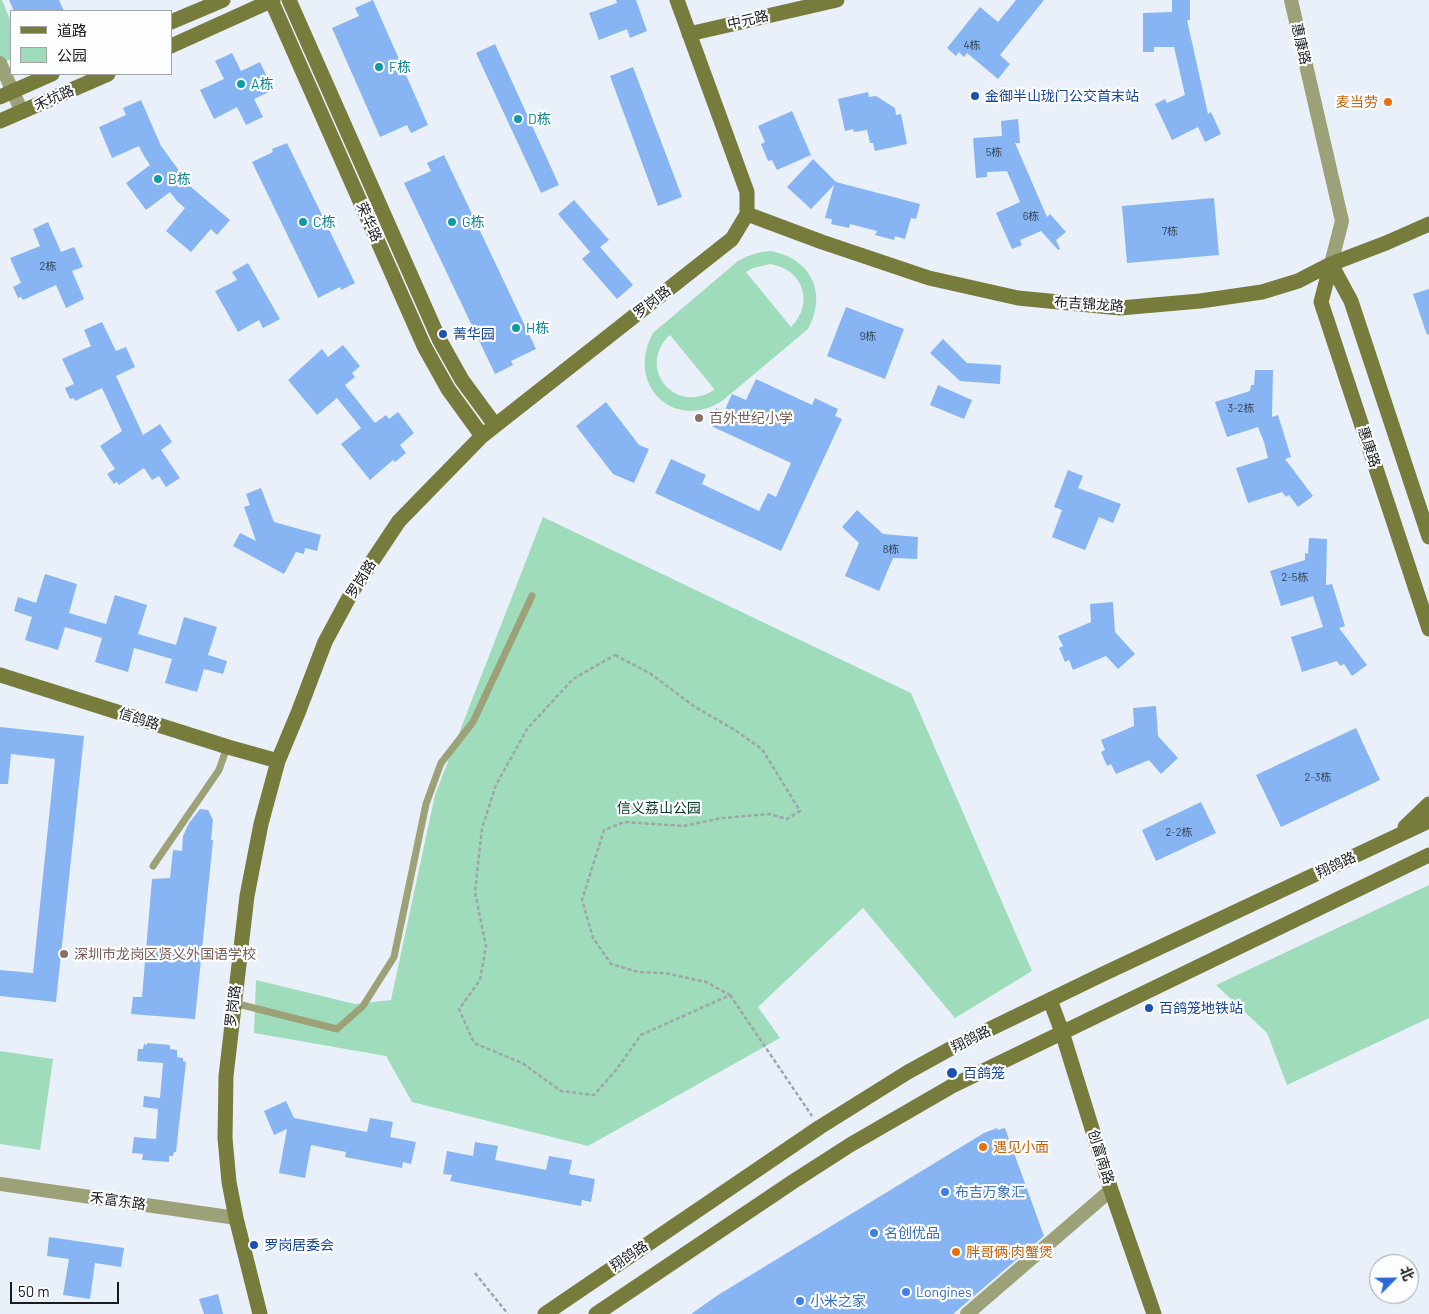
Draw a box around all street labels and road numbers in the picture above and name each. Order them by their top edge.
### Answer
street label: 中元路 [726,7,770,33]
street label: 惠康路 [1288,22,1314,66]
street label: 禾坑路 [31,82,77,114]
street label: 荣华路 [353,199,385,245]
street label: 罗岗路 [630,282,674,322]
street label: 布吉锦龙路 [1053,293,1125,315]
street label: 惠康路 [1355,424,1383,470]
street label: 罗岗路 [343,557,379,601]
street label: 信鸽路 [116,705,162,733]
street label: 翔鸽路 [1313,849,1359,881]
street label: 罗岗路 [222,984,244,1028]
street label: 翔鸽路 [948,1022,994,1056]
street label: 创富南路 [1085,1128,1117,1186]
street label: 禾富东路 [89,1189,147,1213]
street label: 翔鸽路 [607,1237,651,1275]

